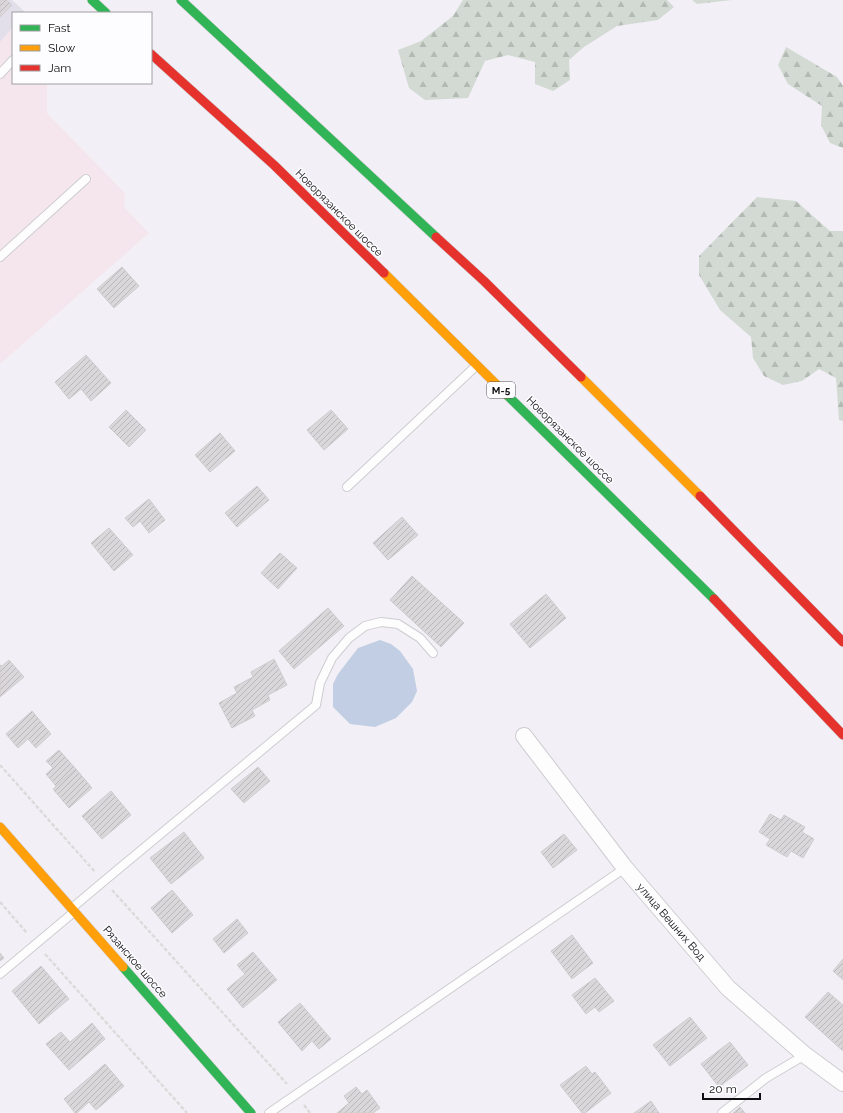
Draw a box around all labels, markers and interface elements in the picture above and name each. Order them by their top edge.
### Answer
legend [12,12,152,84]
text: Fast [48,21,71,35]
text: Slow [48,41,75,55]
text: Jam [48,61,71,75]
street label: Новорязанское шоссе [293,167,386,260]
road number: М-5 [487,382,515,398]
street label: Новорязанское шоссе [524,394,617,487]
street label: улица Вешних Вод [634,881,708,964]
street label: Рязанское шоссе [100,923,170,1001]
scale bar [703,1075,760,1101]
text: 20 m [709,1082,737,1096]

